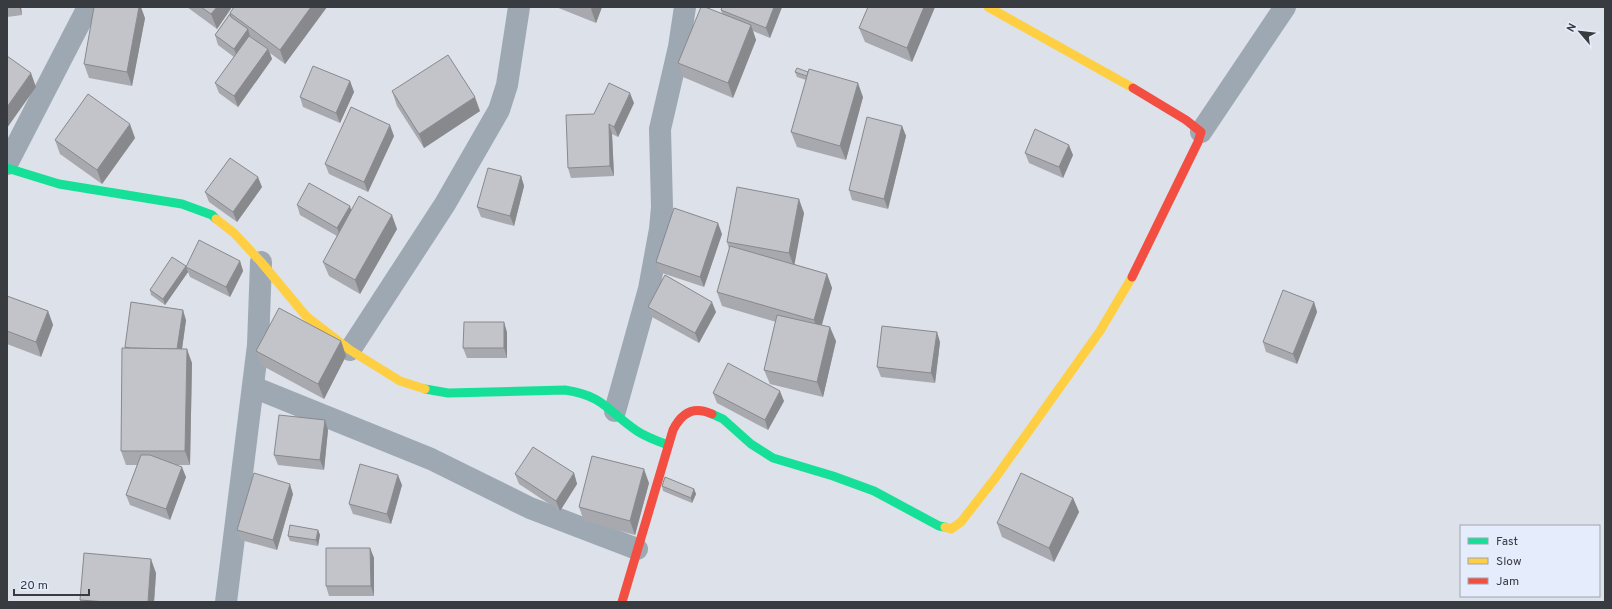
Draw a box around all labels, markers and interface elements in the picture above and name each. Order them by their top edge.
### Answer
north arrow [1560,12,1600,52]
text: N [1564,21,1580,35]
legend [1460,525,1600,597]
text: Fast [1496,534,1518,550]
text: Slow [1496,554,1522,570]
scale bar [14,571,89,597]
text: Jam [1496,574,1519,590]
text: 20 m [20,578,48,594]

